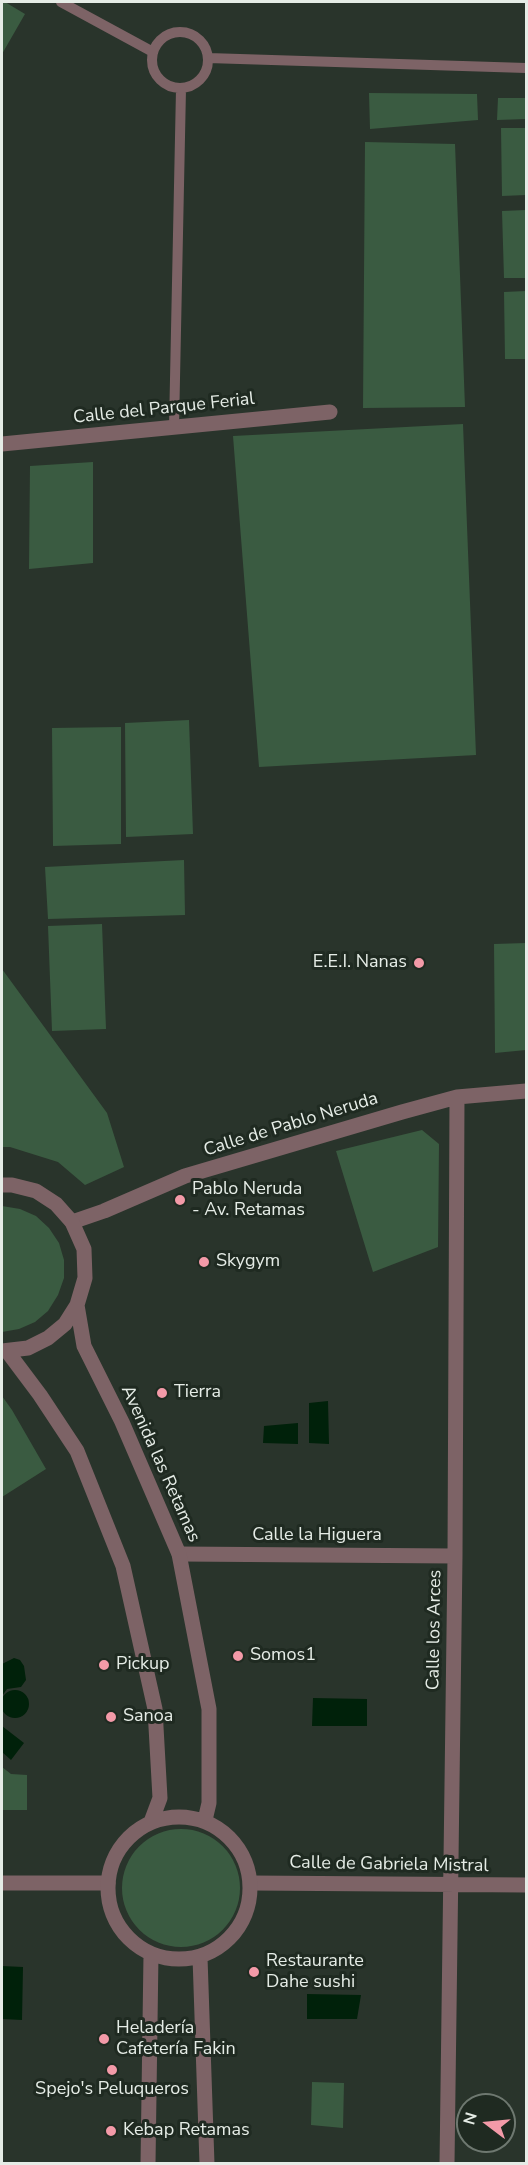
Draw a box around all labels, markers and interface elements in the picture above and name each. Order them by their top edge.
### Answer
street label: Calle del Parque Ferial [72,389,256,429]
place label: E.E.I. Nanas [313,952,407,974]
marker: E.E.I. Nanas [412,956,426,970]
street label: Calle de Pablo Neruda [201,1088,381,1162]
place label: Pablo Neruda - Av. Retamas [192,1179,305,1222]
marker: Pablo Neruda - Av. Retamas [173,1193,187,1207]
place label: Skygym [216,1251,280,1273]
marker: Skygym [197,1255,211,1269]
street label: Avenida las Retamas [116,1382,204,1546]
place label: Tierra [174,1382,221,1404]
marker: Tierra [155,1386,169,1400]
street label: Calle la Higuera [252,1525,382,1547]
street label: Calle los Arces [423,1570,447,1690]
place label: Somos1 [250,1645,316,1667]
marker: Somos1 [231,1649,245,1663]
place label: Pickup [116,1654,169,1676]
marker: Pickup [97,1658,111,1672]
place label: Sanoa [123,1706,173,1728]
marker: Sanoa [104,1710,118,1724]
street label: Calle de Gabriela Mistral [289,1852,489,1878]
place label: Restaurante Dahe sushi [266,1951,364,1994]
marker: Restaurante Dahe sushi [247,1965,261,1979]
place label: Heladería Cafetería Fakin [116,2018,236,2060]
marker: Heladería Cafetería Fakin [97,2032,111,2046]
marker: Spejo's Peluqueros [105,2063,119,2077]
place label: Spejo's Peluqueros [35,2079,189,2101]
north arrow [456,2093,516,2153]
text: N [458,2110,483,2127]
place label: Kebap Retamas [123,2120,250,2142]
marker: Kebap Retamas [104,2124,118,2138]

